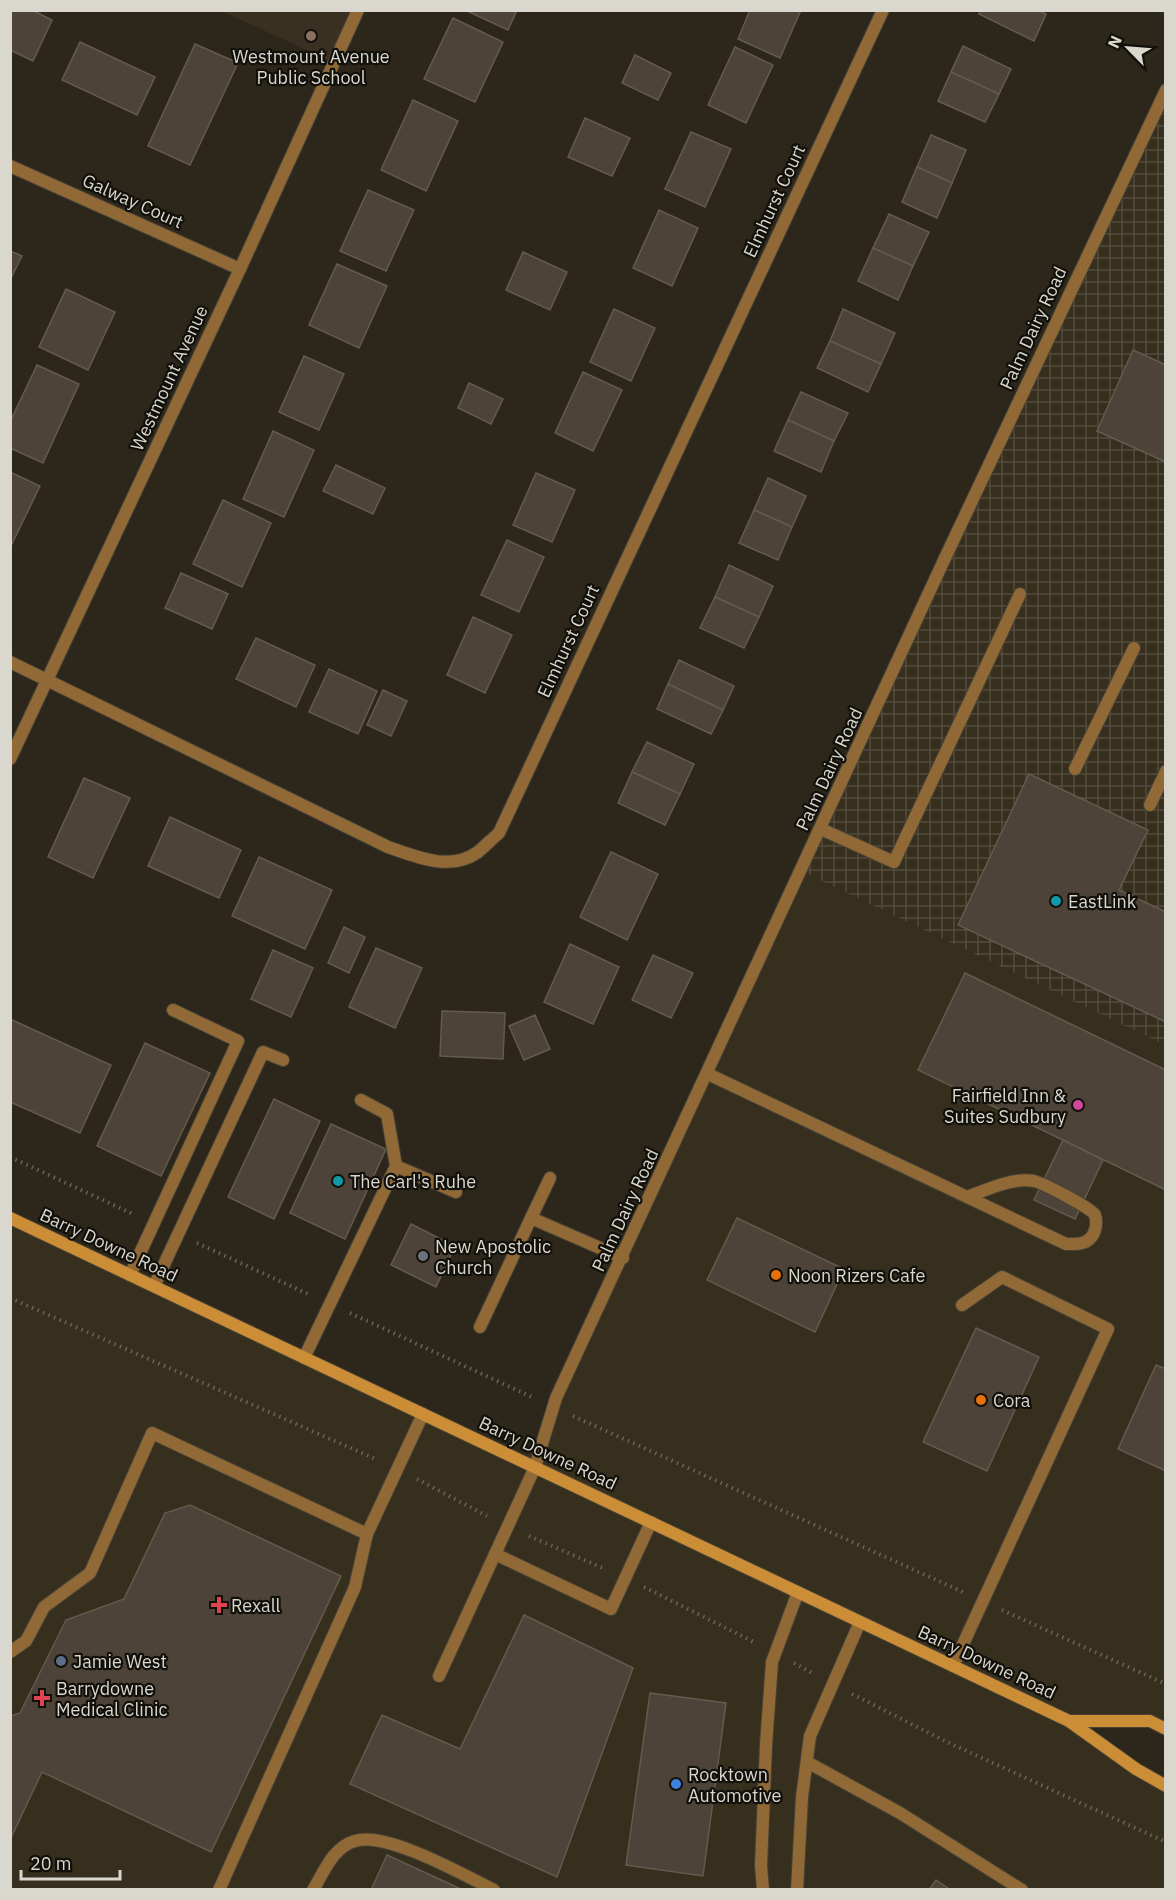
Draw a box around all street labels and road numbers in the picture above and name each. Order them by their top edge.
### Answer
street label: Elmhurst Court [738,141,810,261]
street label: Galway Court [79,169,187,233]
street label: Palm Dairy Road [995,263,1071,393]
street label: Westmount Avenue [125,302,213,454]
street label: Elmhurst Court [532,581,604,701]
street label: Palm Dairy Road [791,704,867,834]
street label: Palm Dairy Road [587,1145,663,1275]
street label: Barry Downe Road [36,1203,182,1287]
street label: Barry Downe Road [475,1411,621,1495]
street label: Barry Downe Road [914,1620,1060,1704]

